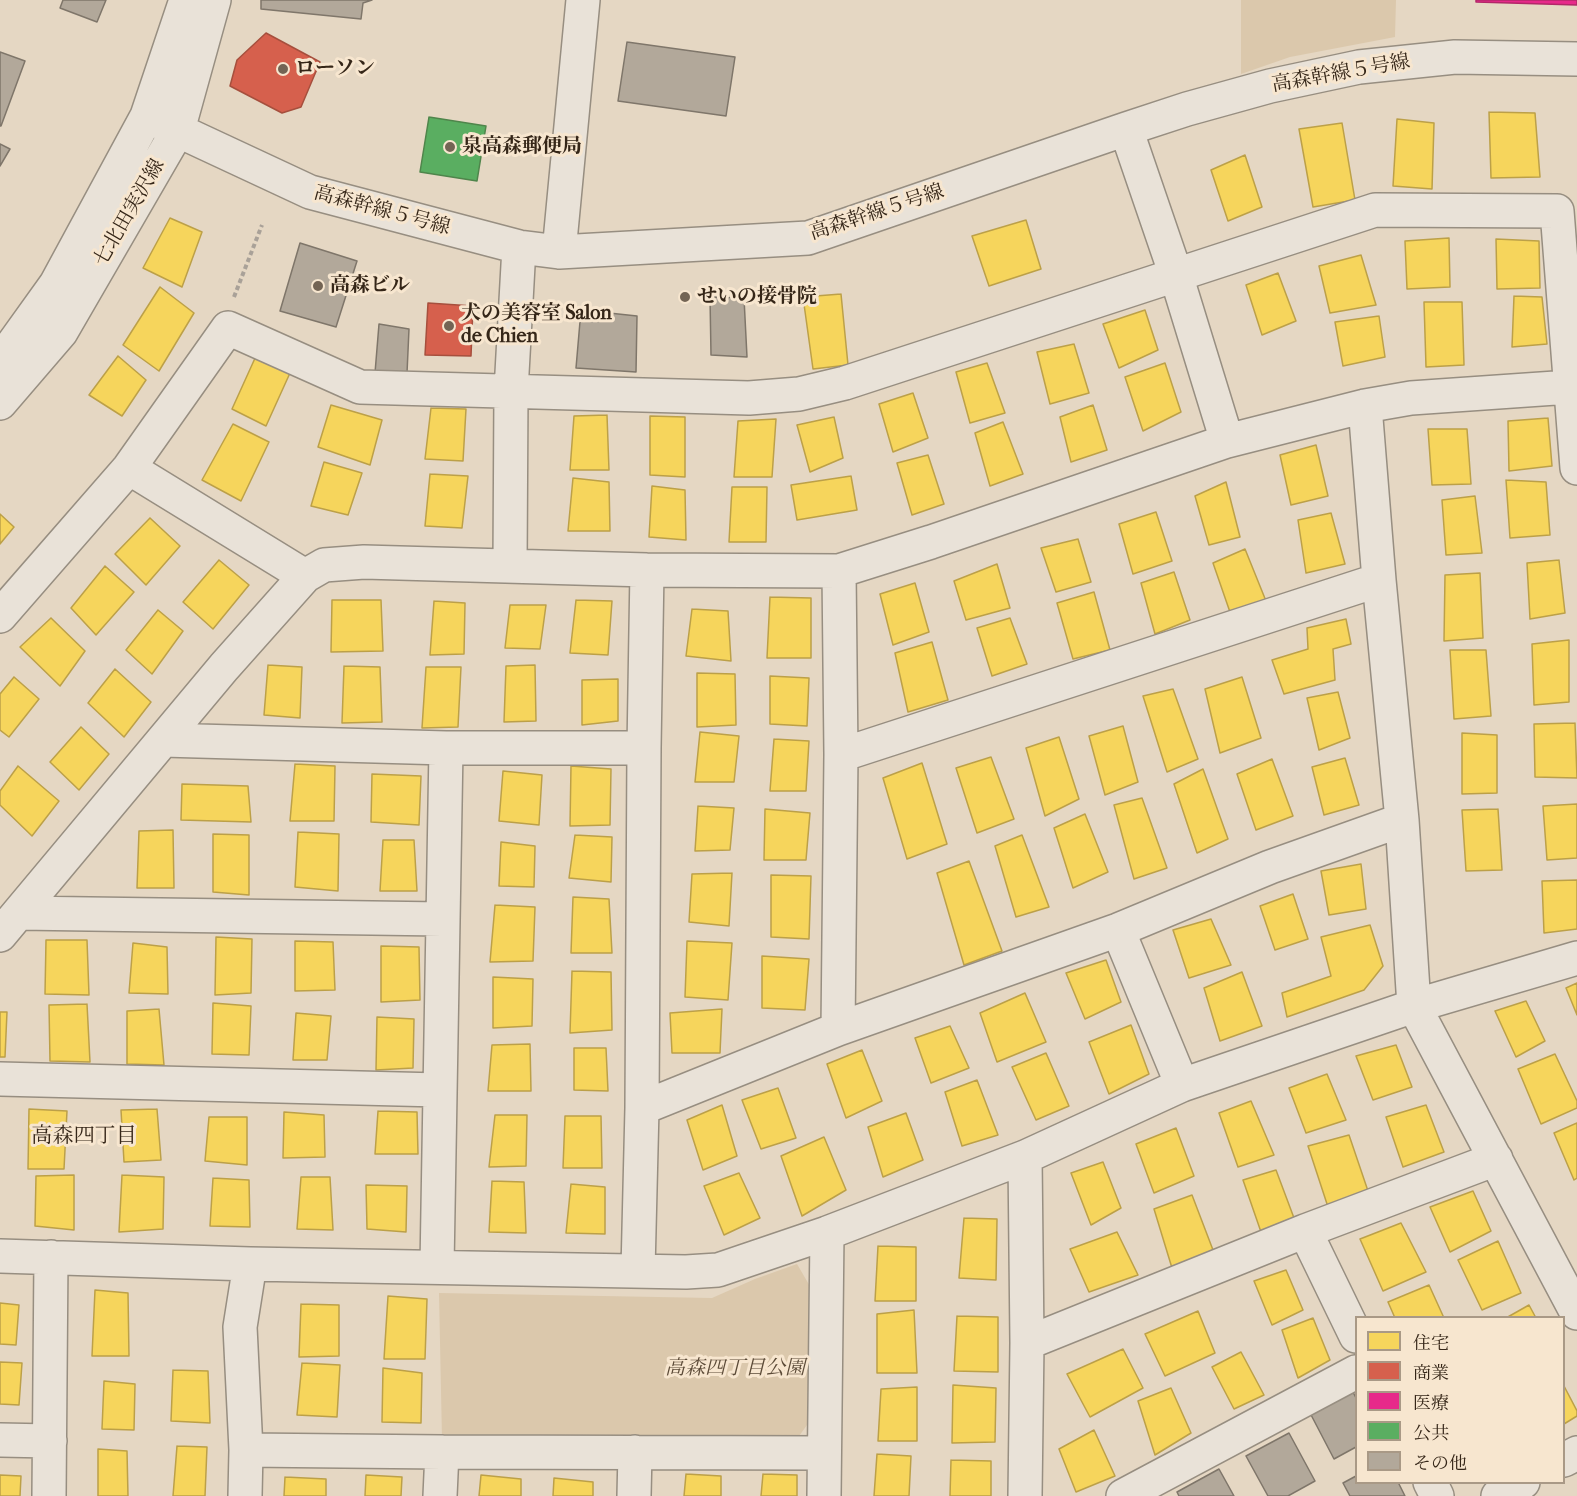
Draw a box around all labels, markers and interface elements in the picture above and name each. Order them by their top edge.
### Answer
street label: 高森幹線５号線 [1270,50,1412,98]
place label: ローソン [295,57,375,81]
marker: ローソン [276,62,290,76]
place label: 泉高森郵便局 [462,135,582,159]
marker: 泉高森郵便局 [443,140,457,154]
street label: 七北田実沢線 [90,155,170,271]
street label: 高森幹線５号線 [807,180,947,246]
street label: 高森幹線５号線 [311,181,453,241]
place label: 高森ビル [330,274,410,298]
marker: 高森ビル [311,279,325,293]
place label: せいの接骨院 [697,285,817,309]
marker: せいの接骨院 [678,290,692,304]
place label: 犬の美容室 Salon de Chien [461,302,612,349]
marker: 犬の美容室 Salon de Chien [442,319,456,333]
district label: 高森四丁目 [32,1124,136,1150]
legend [1355,1316,1565,1484]
text: 住宅 [1413,1333,1449,1354]
park label: 高森四丁目公園 [665,1357,805,1381]
text: 商業 [1413,1363,1449,1384]
text: 医療 [1413,1393,1449,1414]
text: 公共 [1413,1423,1449,1444]
text: その他 [1413,1453,1467,1474]

